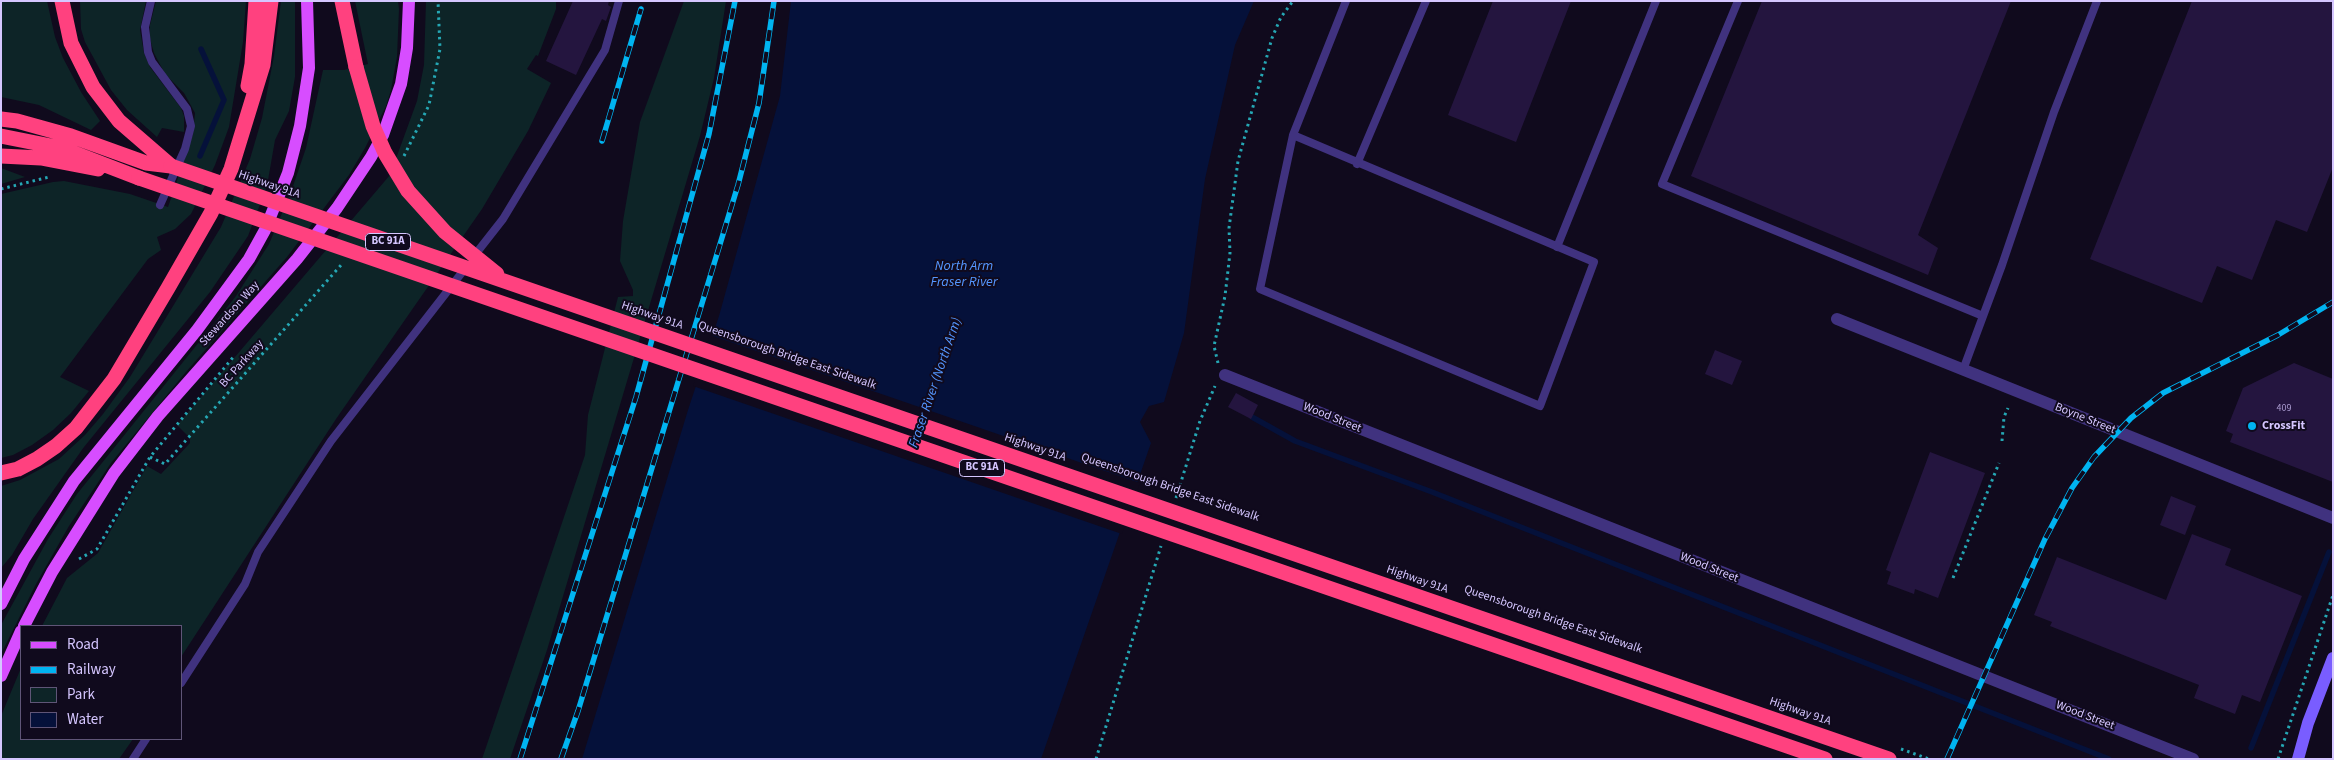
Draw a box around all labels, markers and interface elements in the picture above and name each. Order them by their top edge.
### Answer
street label: Highway 91A [236,168,302,202]
road number: BC 91A [366,233,410,250]
water label: North Arm Fraser River [930,259,998,292]
street label: Stewardson Way [197,278,263,350]
street label: Highway 91A [619,299,685,333]
water label: Fraser River (North Arm) [906,316,966,450]
street label: Queensborough Bridge East Sidewalk [696,319,878,393]
street label: BC Parkway [217,337,267,391]
street label: Wood Street [1301,400,1363,436]
street label: Boyne Street [2053,400,2117,438]
house number: 409 [2277,403,2291,415]
place label: CrossFit [2262,419,2305,433]
marker: CrossFit [2246,420,2258,432]
street label: Highway 91A [1002,431,1068,465]
street label: Queensborough Bridge East Sidewalk [1079,451,1261,525]
road number: BC 91A [960,459,1004,476]
street label: Wood Street [1678,550,1740,586]
street label: Highway 91A [1384,563,1450,597]
street label: Queensborough Bridge East Sidewalk [1462,583,1644,657]
legend [20,625,182,740]
text: Road [67,634,99,655]
text: Railway [67,659,116,680]
text: Park [67,684,95,705]
street label: Highway 91A [1767,695,1833,729]
street label: Wood Street [2054,698,2116,734]
text: Water [67,709,103,730]

